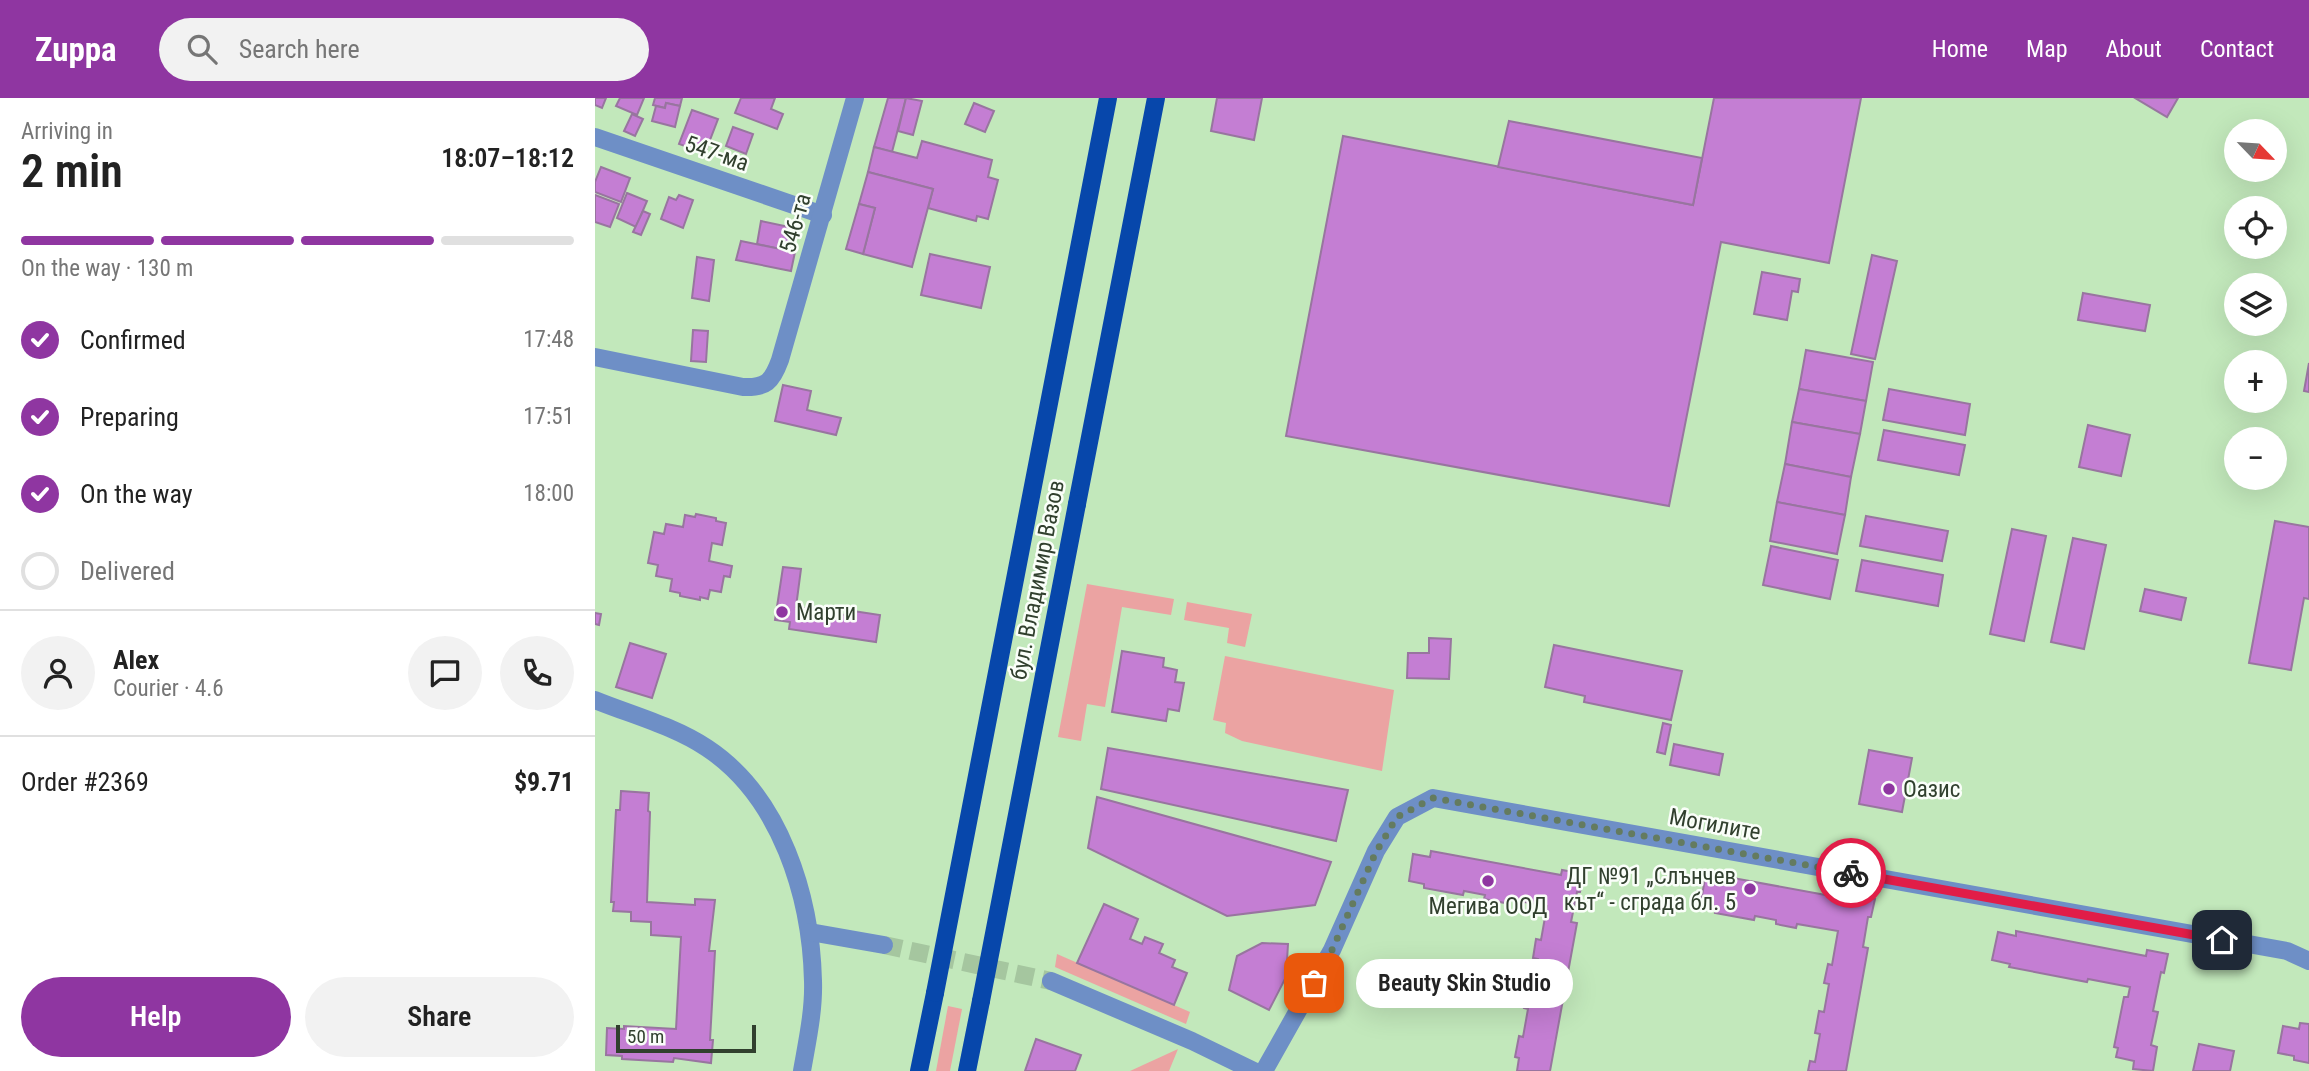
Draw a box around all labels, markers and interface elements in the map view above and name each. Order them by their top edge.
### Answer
search box [159,18,649,81]
text: Zuppa [35,30,117,69]
icon: search [183,30,221,68]
text: Search here [239,34,360,64]
text: Home [1932,35,1988,63]
text: Map [2026,35,2068,63]
text: About [2106,35,2162,63]
text: Contact [2200,35,2274,63]
text: Arriving in [21,118,113,145]
north arrow [2224,119,2287,182]
map controls [2224,119,2287,490]
street label: 547-ма [681,130,752,177]
text: 18:07–18:12 [441,143,574,173]
text: 2 min [21,144,123,198]
street label: 546-та [774,190,817,256]
button: locate [2224,196,2287,259]
text: On the way · 130 m [21,255,193,282]
button: layers [2224,273,2287,336]
icon: check [21,321,59,359]
text: Confirmed [80,325,186,355]
text: 17:48 [523,326,574,353]
button: + [2224,350,2287,413]
icon: check [21,398,59,436]
text: Preparing [80,402,179,432]
text: 17:51 [523,403,574,430]
button: − [2224,427,2287,490]
icon: check [21,475,59,513]
street label: бул. Владимир Вазов [1005,478,1070,682]
text: On the way [80,479,193,509]
text: 18:00 [523,480,574,507]
text: Delivered [80,556,175,586]
place label: Марти [796,599,856,626]
marker: Марти [774,604,790,620]
button: person [21,636,95,710]
button: chat [408,636,482,710]
button: phone [500,636,574,710]
text: Alex [113,645,159,675]
text: Courier · 4.6 [113,675,224,702]
text: Order #2369 [21,767,149,797]
text: $9.71 [514,767,574,797]
place label: Оазис [1903,776,1960,803]
marker: Оазис [1881,781,1897,797]
street label: Могилите [1667,803,1763,846]
courier [1816,838,1886,908]
icon: bike [1832,854,1870,892]
place label: ДГ №91 „Слънчев кът“ - сграда бл. 5 [1564,863,1736,916]
marker: Мегива ООД [1480,873,1496,889]
marker: ДГ №91 „Слънчев кът“ - сграда бл. 5 [1742,881,1758,897]
place label: Мегива ООД [1429,893,1547,920]
pin [2192,910,2252,970]
icon: home [2203,921,2241,959]
pin [1284,953,1344,1013]
callout: Beauty Skin Studio [1356,958,1573,1008]
icon: bag [1295,964,1333,1002]
text: Beauty Skin Studio [1378,970,1551,997]
button: Help [21,977,291,1057]
button: Share [305,977,574,1057]
scale bar [616,1022,756,1054]
text: 50 m [627,1025,664,1048]

